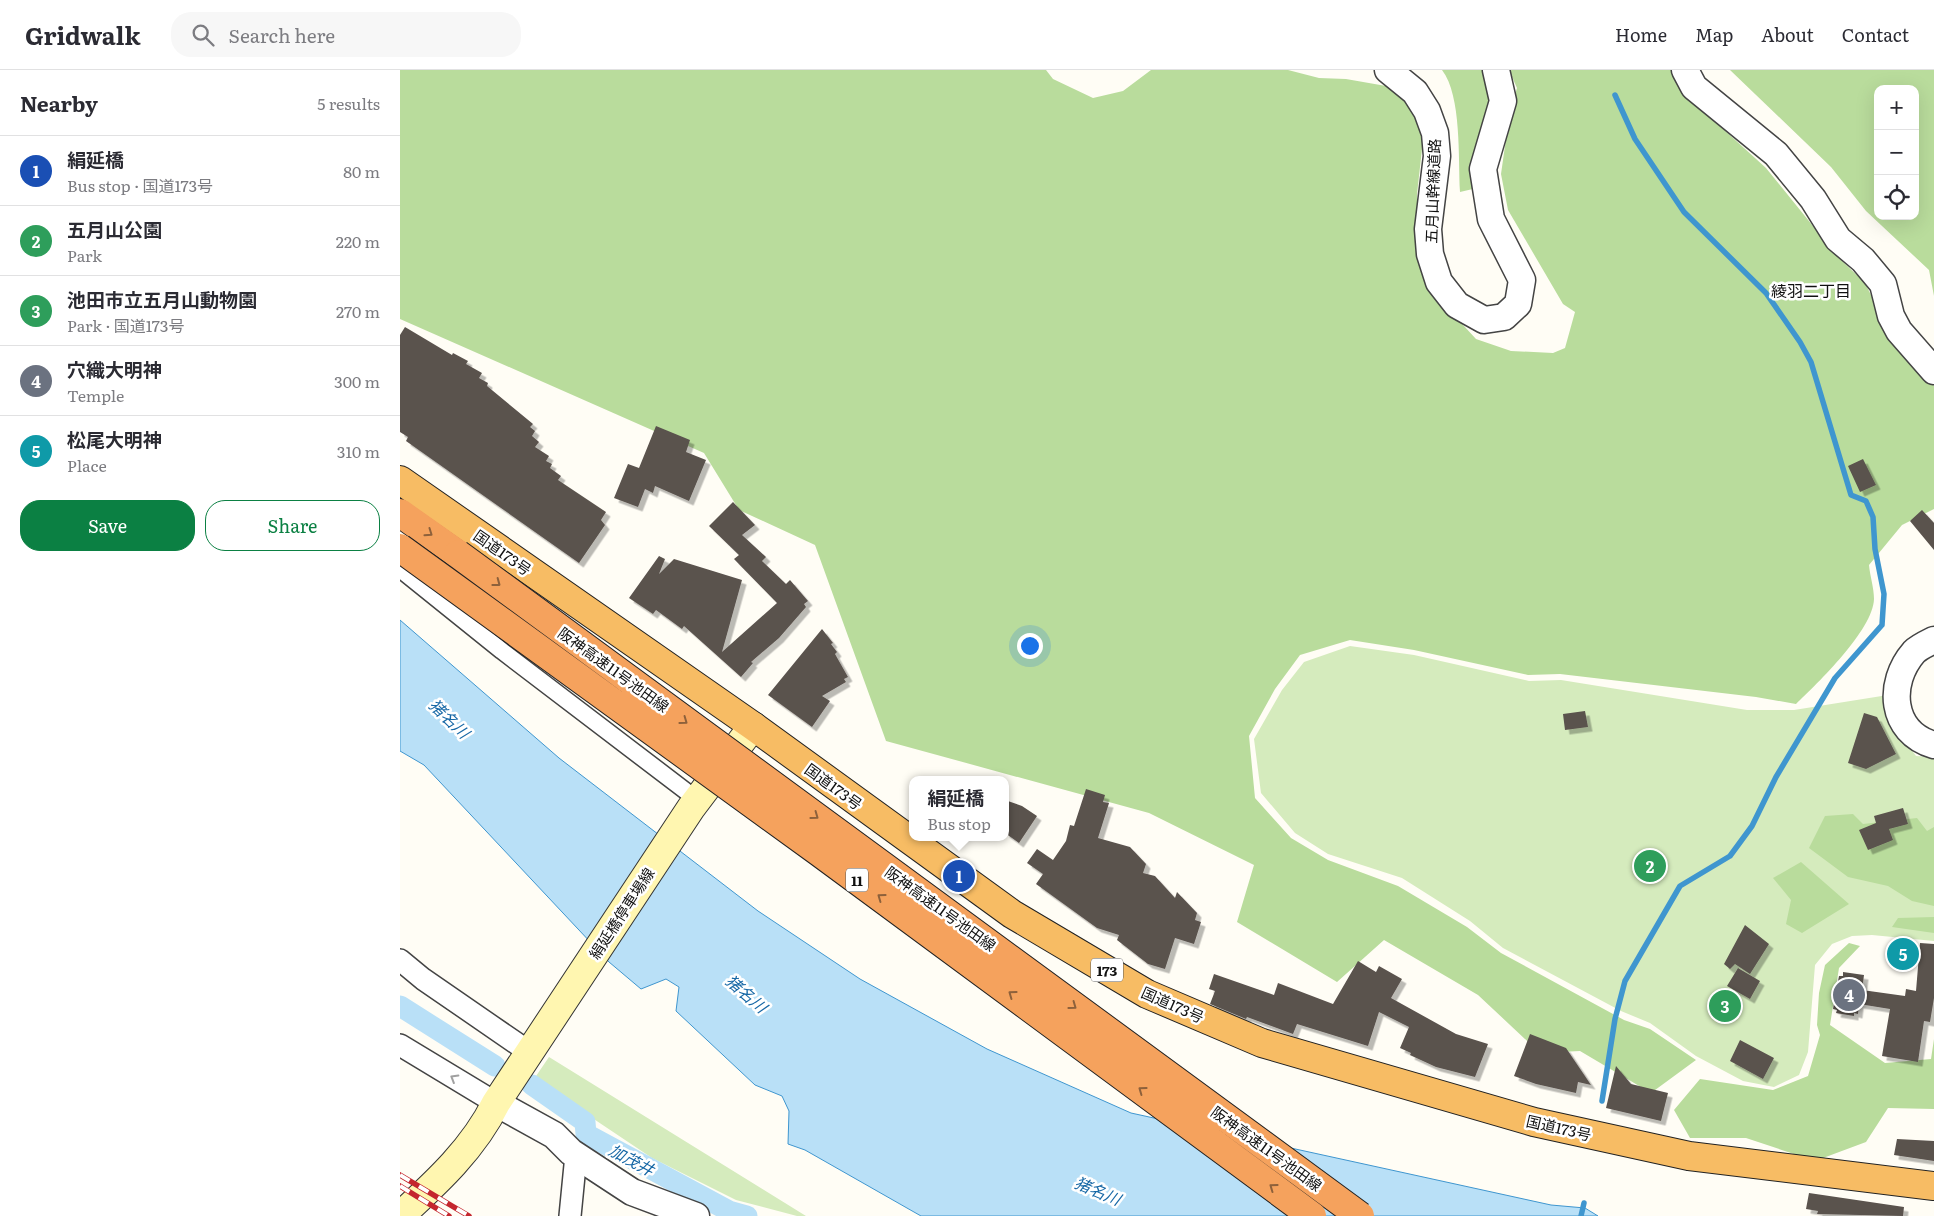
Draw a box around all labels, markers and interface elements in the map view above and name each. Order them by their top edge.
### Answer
search box [171,12,521,57]
text: Gridwalk [25,17,141,52]
icon: search [189,21,217,49]
text: Search here [229,21,335,49]
text: Home [1615,21,1667,48]
text: Map [1695,21,1733,48]
text: About [1761,21,1814,48]
text: Contact [1842,21,1909,48]
map controls [1874,85,1919,220]
button: + [1874,85,1919,130]
text: Nearby [20,87,98,118]
text: 5 results [317,91,380,115]
button: − [1874,130,1919,175]
street label: 五月山幹線道路 [1419,138,1445,244]
text: 絹延橋 [67,145,124,173]
text: 1 [33,159,39,183]
text: 80 m [343,159,380,183]
text: Bus stop · 国道173号 [67,173,213,197]
button: locate [1874,175,1919,220]
text: 五月山公園 [67,215,162,243]
text: 2 [32,229,40,253]
text: 220 m [336,229,380,253]
text: Park [67,243,102,267]
district label: 綾羽二丁目 [1771,278,1851,302]
text: 池田市立五月山動物園 [67,285,257,313]
text: 3 [32,299,40,323]
text: 270 m [336,299,380,323]
text: Park · 国道173号 [67,313,184,337]
text: 穴織大明神 [67,355,162,383]
text: 4 [31,369,41,393]
text: 300 m [334,369,380,393]
text: Temple [67,383,124,407]
text: 松尾大明神 [67,425,162,453]
text: 5 [32,439,40,463]
text: 310 m [337,439,380,463]
text: Place [67,453,107,477]
button: Save [20,500,195,551]
button: Share [205,500,380,551]
street label: 国道173号 [469,524,537,580]
one-way arrow [423,527,433,536]
one-way arrow [491,577,501,586]
street label: 阪神高速11号池田線 [554,621,674,717]
your location [1017,633,1043,659]
water label: 猪名川 [424,693,477,745]
one-way arrow [678,715,688,724]
street label: 国道173号 [800,757,868,815]
popup [909,776,1009,841]
text: 絹延橋 [927,783,984,811]
one-way arrow [809,810,819,819]
text: Bus stop [927,811,991,835]
pin: 2 [1634,847,1666,885]
pin: 1 [943,857,975,895]
street label: 阪神高速11号池田線 [882,862,1000,954]
street label: 絹延橋停車場線 [583,863,659,963]
road number: 11 [846,868,868,892]
one-way arrow [878,895,887,903]
pin: 5 [1887,935,1919,973]
road number: 173 [1091,958,1123,982]
water label: 猪名川 [721,968,774,1019]
pin: 4 [1833,976,1865,1014]
street label: 国道173号 [1138,980,1208,1028]
pin: 3 [1709,987,1741,1025]
one-way arrow [1008,991,1018,1000]
one-way arrow [1067,1000,1076,1008]
one-way arrow [450,1074,459,1084]
one-way arrow [1139,1088,1148,1096]
street label: 阪神高速11号池田線 [1207,1100,1327,1196]
street label: 国道173号 [1524,1108,1594,1146]
water label: 加茂井 [605,1137,661,1182]
water label: 猪名川 [1071,1170,1127,1211]
one-way arrow [1269,1184,1279,1193]

